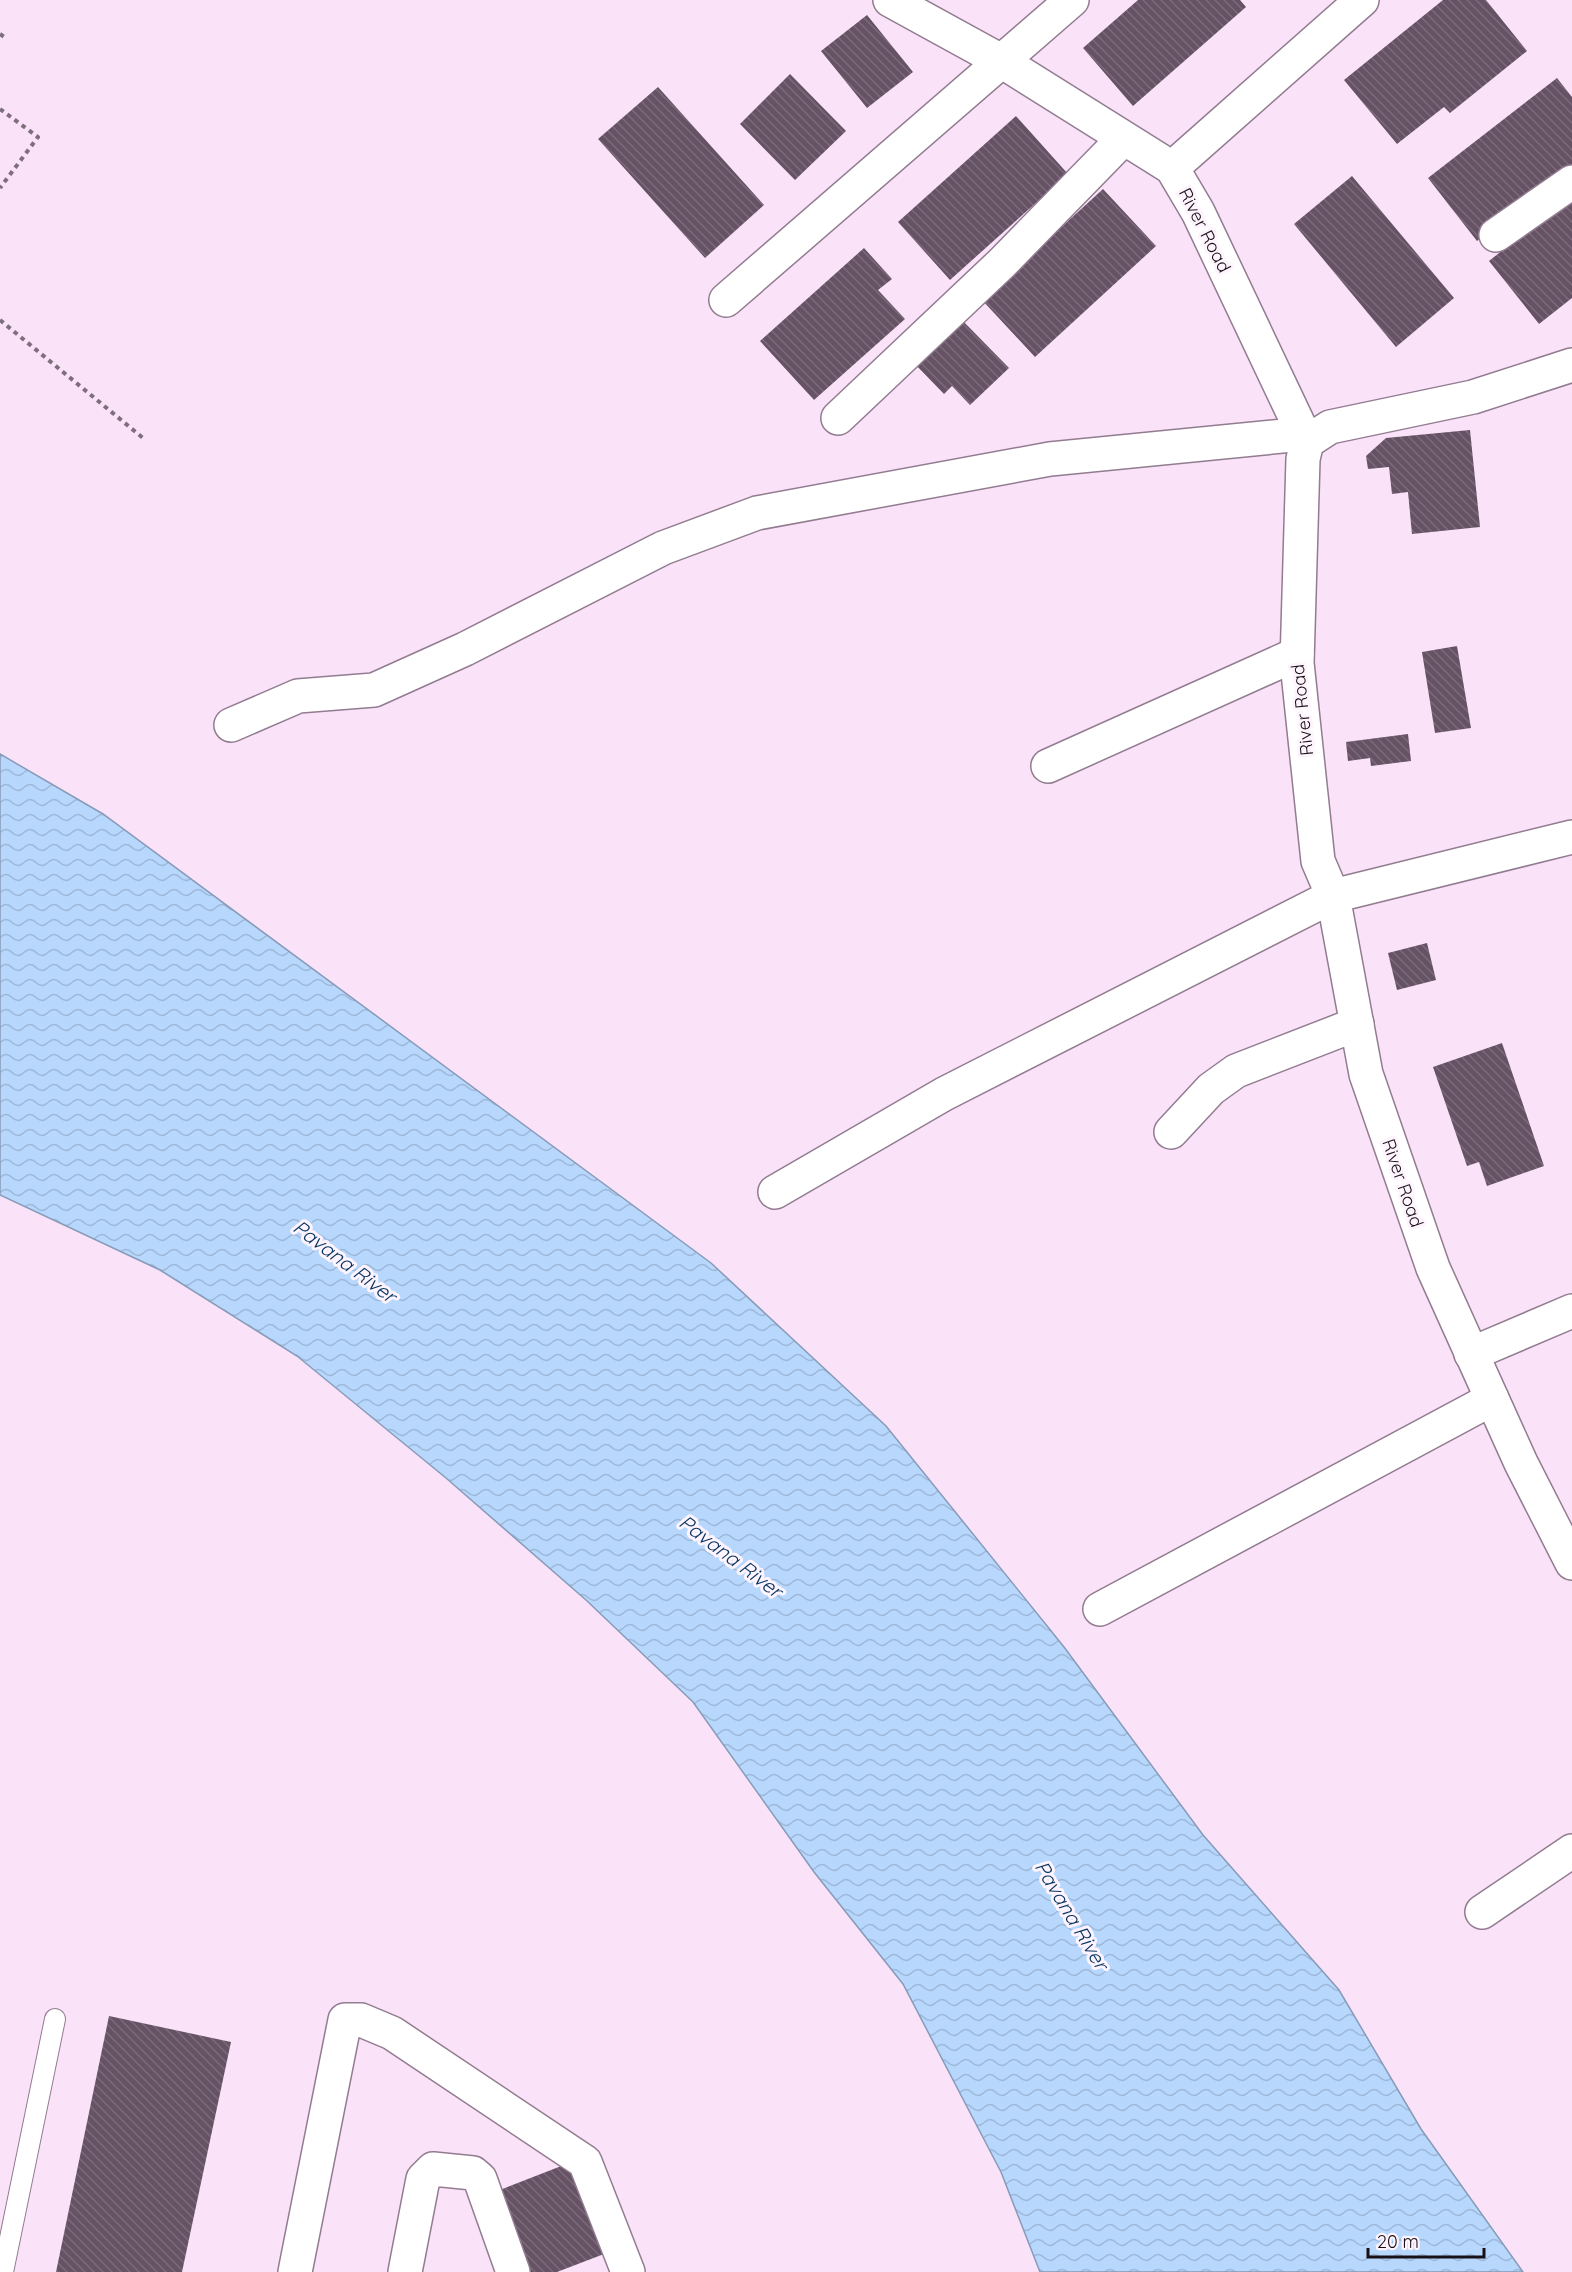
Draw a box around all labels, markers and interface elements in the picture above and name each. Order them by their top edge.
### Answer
street label: River Road [1174,184,1236,276]
street label: River Road [1286,663,1318,757]
street label: River Road [1377,1136,1429,1230]
water label: Pavana River [288,1214,403,1309]
water label: Pavana River [674,1509,789,1604]
water label: Pavana River [1030,1856,1115,1976]
scale bar [1368,2221,1484,2259]
text: 20 m [1377,2230,1419,2253]

